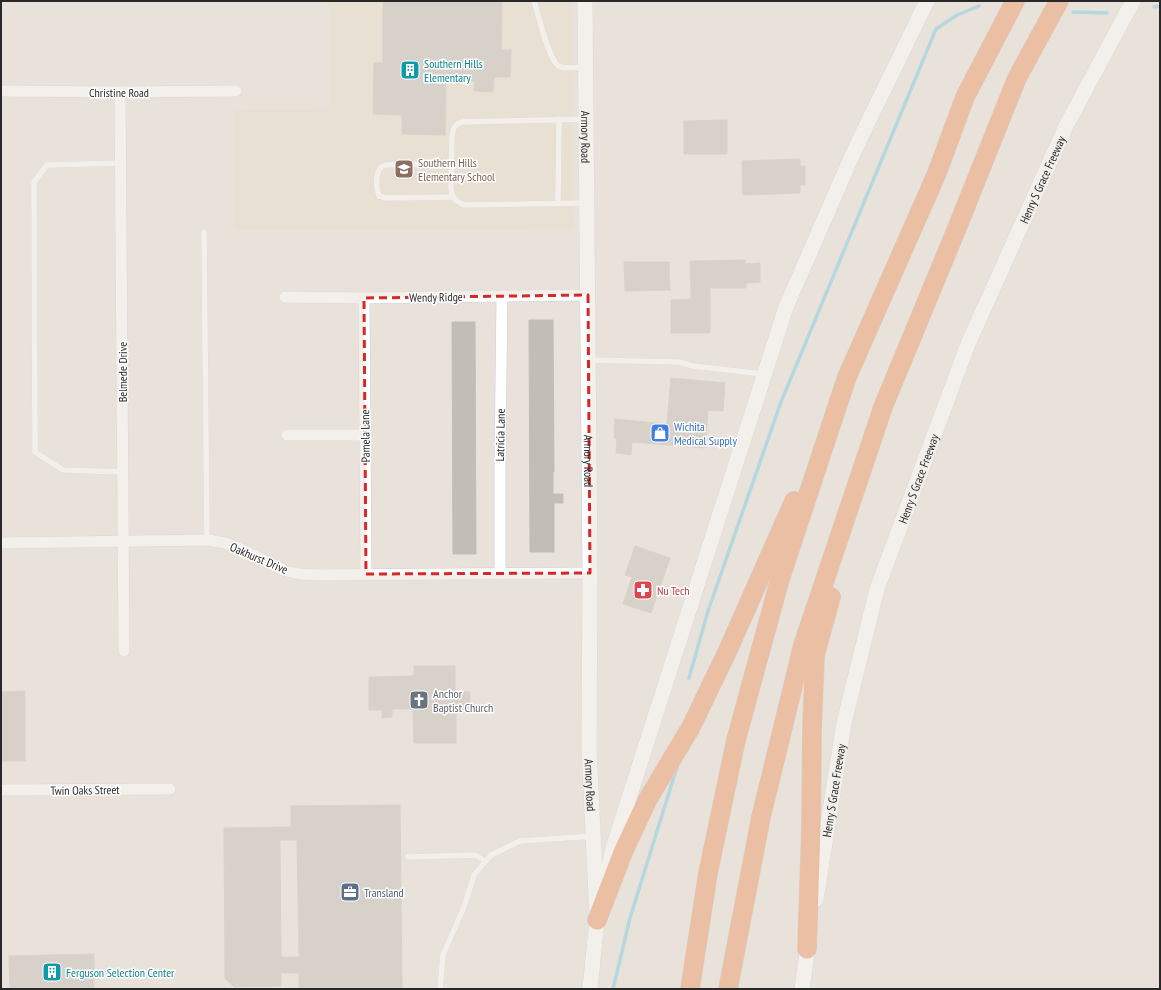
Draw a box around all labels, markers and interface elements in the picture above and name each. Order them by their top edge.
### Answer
place label: Southern Hills Elementary [424,56,483,85]
building icon: Southern Hills Elementary [399,59,421,81]
street label: Christine Road [89,85,149,100]
street label: Armory Road [578,111,594,163]
street label: Henry S Grace Freeway [1016,133,1068,226]
place label: Southern Hills Elementary School [418,155,495,184]
school or university icon: Southern Hills Elementary School [393,158,415,180]
street label: Wendy Ridge [409,289,463,305]
street label: Belmede Drive [115,342,130,402]
street label: Latricia Lane [492,408,508,462]
street label: Pamela Lane [357,410,373,462]
place label: Wichita Medical Supply [674,419,737,448]
shop icon: Wichita Medical Supply [649,422,671,444]
street label: Henry S Grace Freeway [895,431,942,525]
street label: Armory Road [581,435,597,487]
street label: Oakhurst Drive [228,539,290,577]
pharmacy icon: Nu Tech [632,579,654,601]
place label: Nu Tech [657,583,689,598]
place label: Anchor Baptist Church [433,686,493,715]
church icon: Anchor Baptist Church [408,689,430,711]
street label: Henry S Grace Freeway [818,742,848,838]
street label: Armory Road [582,758,599,812]
street label: Twin Oaks Street [50,782,120,798]
office icon: Transland [339,881,361,903]
place label: Transland [364,885,404,900]
building icon: Ferguson Selection Center [41,961,63,983]
place label: Ferguson Selection Center [66,965,175,980]

